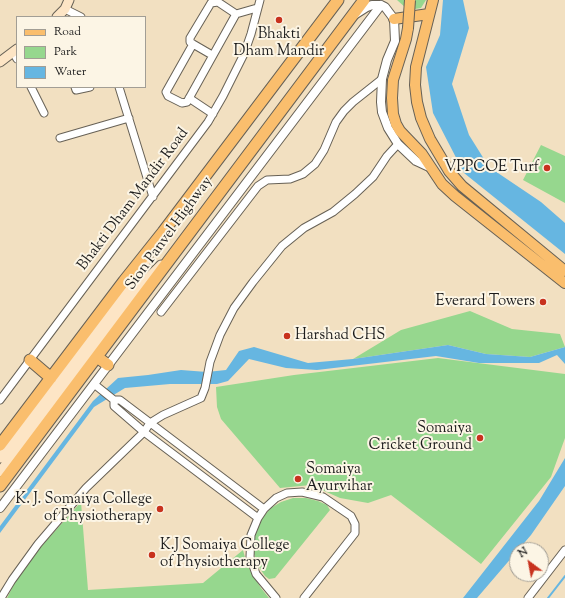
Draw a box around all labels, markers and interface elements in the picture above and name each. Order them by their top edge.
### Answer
marker: Bhakti Dham Mandir [274,15,284,25]
legend [16,16,146,88]
text: Road [54,23,81,41]
place label: Bhakti Dham Mandir [234,26,324,61]
text: Park [54,43,77,61]
text: Water [54,63,86,81]
street label: Bhakti Dham Mandir Road [75,125,193,275]
place label: VPPCOE Turf [444,159,539,177]
marker: VPPCOE Turf [542,163,552,173]
street label: Sion Panvel Highway [123,174,217,294]
place label: Everard Towers [436,293,535,311]
marker: Everard Towers [538,297,548,307]
place label: Harshad CHS [295,327,385,345]
marker: Harshad CHS [282,331,292,341]
place label: Somaiya Cricket Ground [369,420,472,455]
marker: Somaiya Cricket Ground [475,433,485,443]
place label: Somaiya Ayurvihar [306,461,372,496]
marker: Somaiya Ayurvihar [293,474,303,484]
place label: K. J. Somaiya College of Physiotherapy [15,491,152,526]
marker: K. J. Somaiya College of Physiotherapy [155,504,165,514]
place label: K.J Somaiya College of Physiotherapy [160,537,289,572]
north arrow [509,542,549,582]
text: N [515,544,531,562]
marker: K.J Somaiya College of Physiotherapy [147,550,157,560]

